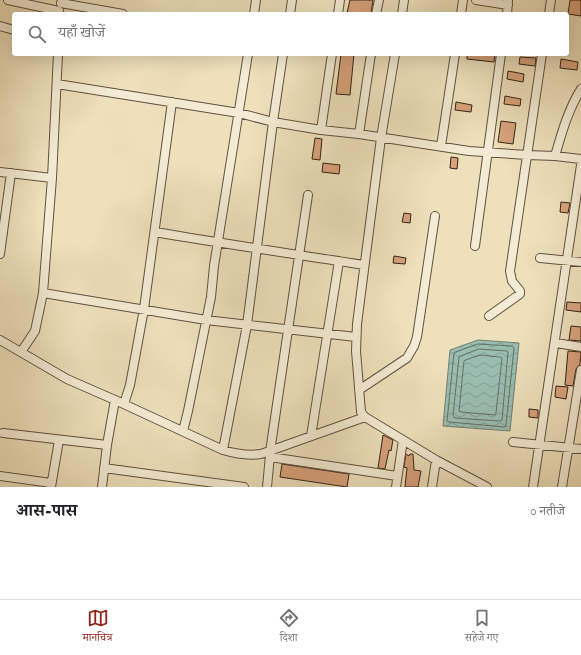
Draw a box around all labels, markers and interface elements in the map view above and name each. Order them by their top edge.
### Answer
search box [12,12,569,56]
icon: search [26,23,48,45]
text: यहाँ खोजें [58,23,105,42]
text: आस-पास [16,500,77,521]
text: 0 नतीजे [530,503,565,519]
tab: मानचित्र [83,607,112,648]
tab: दिशा [278,607,300,648]
tab: सहेजे गए [465,607,498,648]

